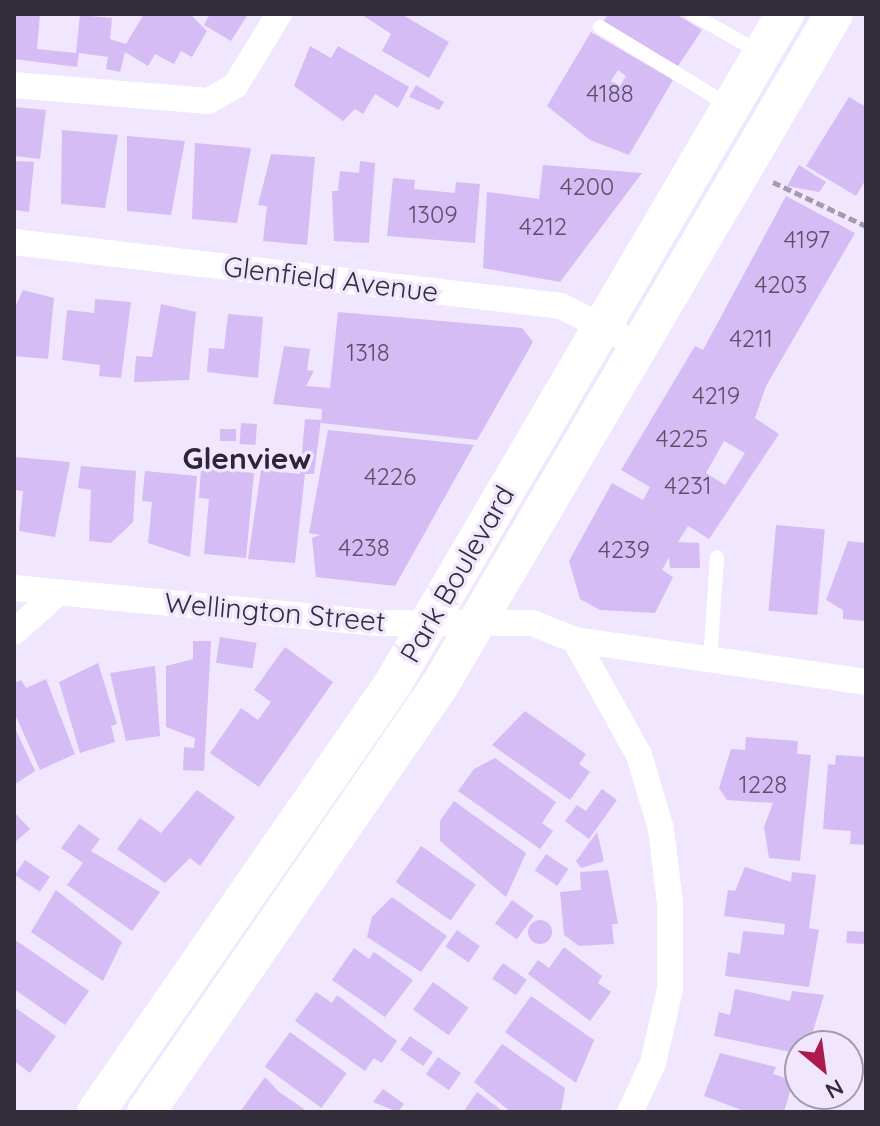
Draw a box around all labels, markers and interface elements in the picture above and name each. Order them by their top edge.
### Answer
house number: 4188 [586,80,634,108]
house number: 4200 [560,173,614,201]
house number: 1309 [408,201,458,229]
house number: 4212 [519,213,567,241]
house number: 4197 [784,226,830,254]
street label: Glenfield Avenue [222,249,440,309]
house number: 4203 [755,271,807,299]
house number: 4211 [729,325,773,353]
house number: 1318 [346,339,390,367]
house number: 4219 [692,382,740,410]
house number: 4225 [656,425,708,453]
district label: Glenview [183,440,311,476]
house number: 4226 [364,463,416,491]
house number: 4231 [664,472,712,500]
street label: Park Boulevard [393,480,521,668]
house number: 4238 [338,534,390,562]
house number: 4239 [598,536,650,564]
street label: Wellington Street [163,586,387,638]
house number: 1228 [739,771,787,799]
north arrow [784,1030,864,1110]
text: N [821,1073,849,1105]

